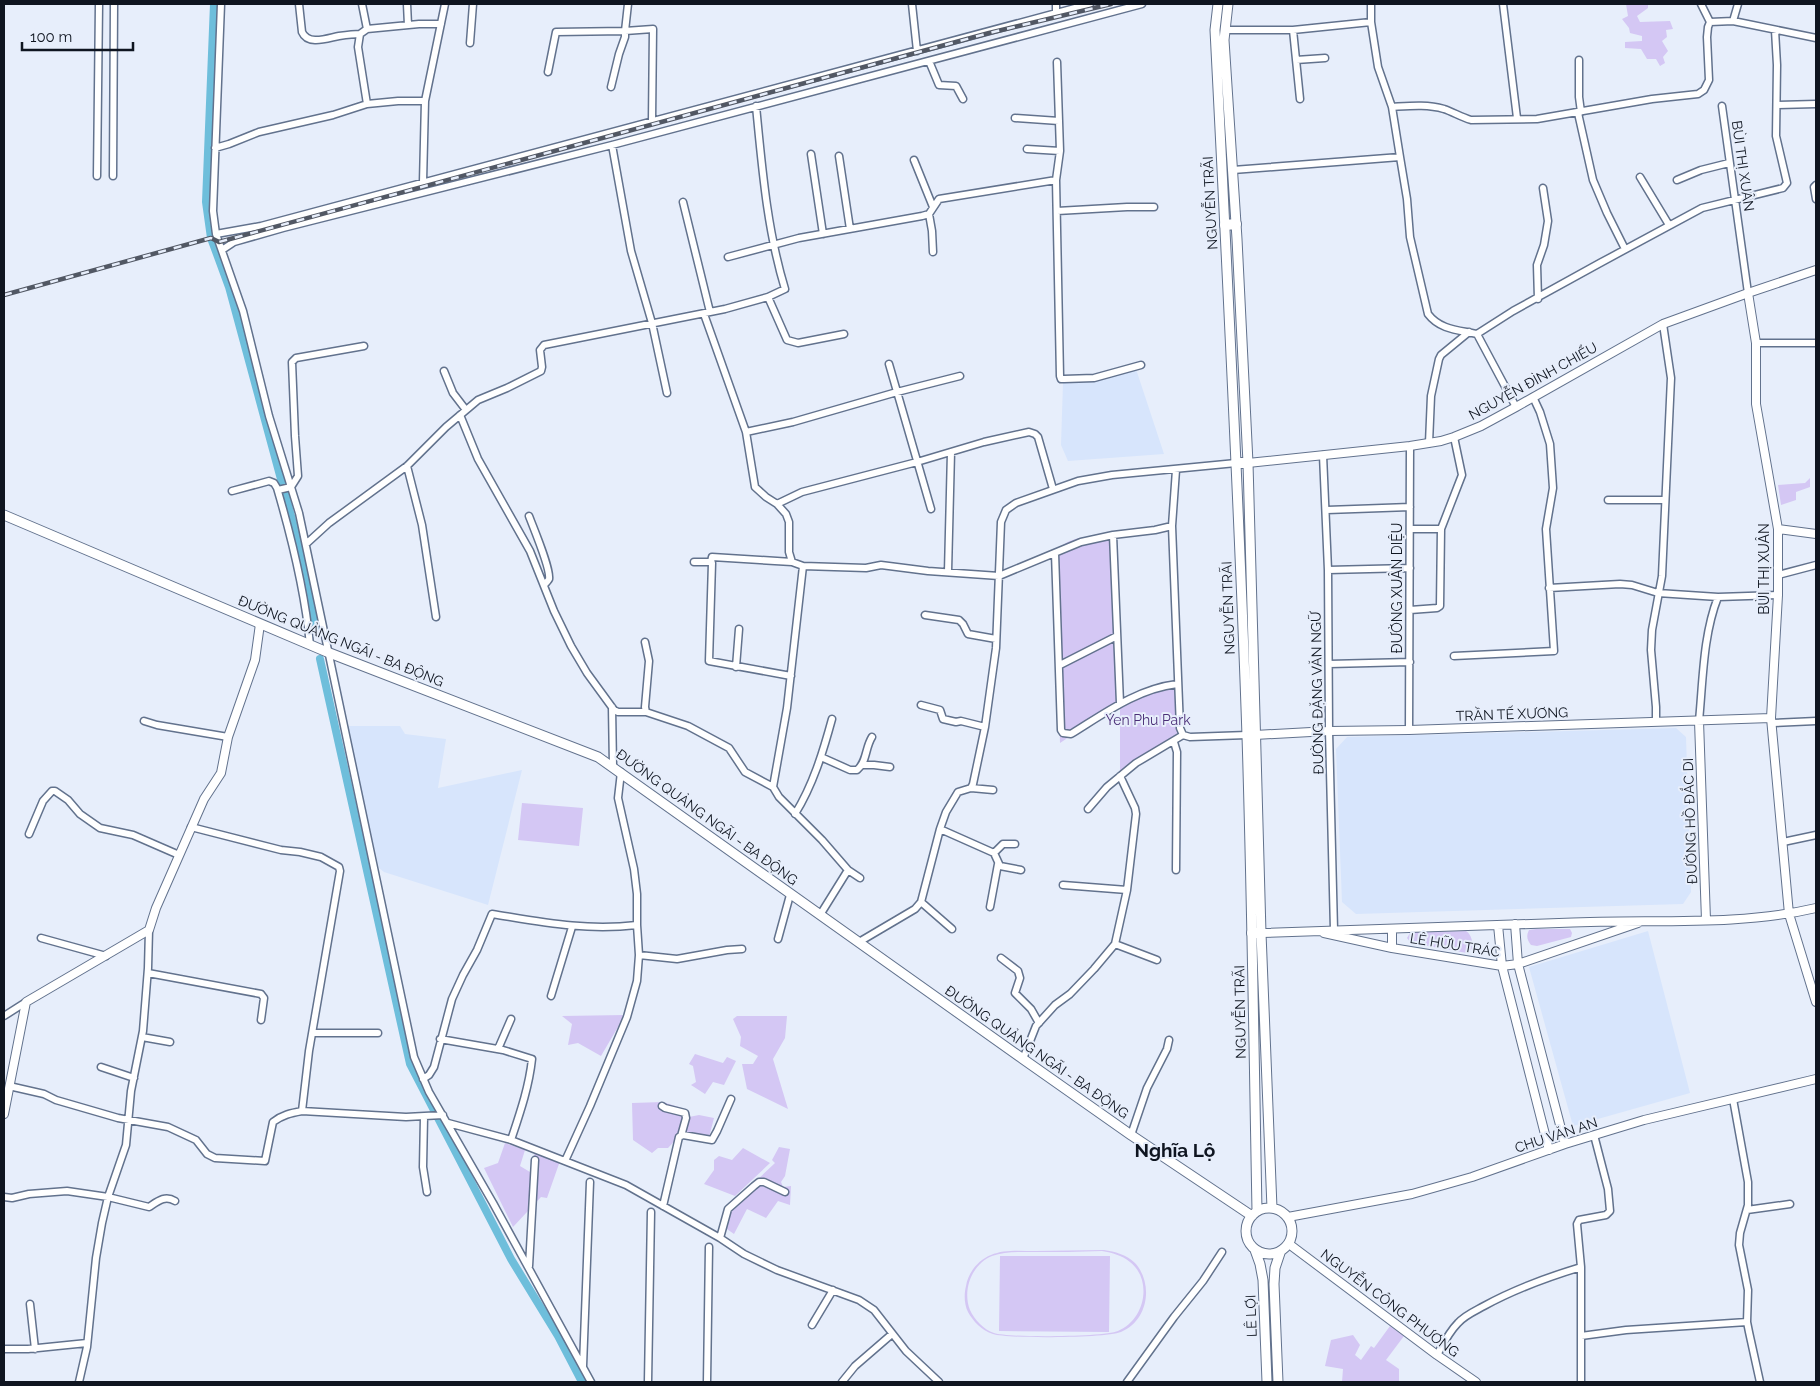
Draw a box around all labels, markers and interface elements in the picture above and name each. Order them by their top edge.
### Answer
scale bar [22,20,134,52]
text: 100 m [30,28,72,46]
street label: BÙI THỊ XUÂN [1729,119,1758,212]
street label: NGUYỄN TRÃI [1198,156,1220,250]
street label: NGUYỄN ĐÌNH CHIỂU [1465,337,1600,423]
street label: ĐƯỜNG XUÂN DIỆU [1388,523,1405,653]
street label: BÙI THỊ XUÂN [1755,523,1772,615]
street label: NGUYỄN TRÃI [1216,561,1238,655]
street label: ĐƯỜNG QUẢNG NGÃI - BA ĐỘNG [236,591,447,690]
street label: ĐƯỜNG ĐẶNG VĂN NGỮ [1307,610,1326,775]
street label: TRẦN TẾ XƯƠNG [1456,702,1568,724]
park label: Yen Phu Park [1105,712,1191,728]
street label: ĐƯỜNG QUẢNG NGÃI - BA ĐỘNG [613,745,801,888]
street label: ĐƯỜNG HỒ ĐẮC DI [1678,758,1700,884]
street label: LÊ HỮU TRÁC [1409,929,1502,960]
street label: NGUYỄN TRÃI [1229,965,1249,1059]
street label: ĐƯỜNG QUẢNG NGÃI - BA ĐỘNG [942,981,1132,1122]
street label: CHU VĂN AN [1512,1113,1599,1156]
district label: Nghĩa Lộ [1135,1139,1215,1161]
street label: NGUYỄN CÔNG PHƯƠNG [1318,1244,1463,1360]
street label: LÊ LỢI [1241,1295,1260,1338]

